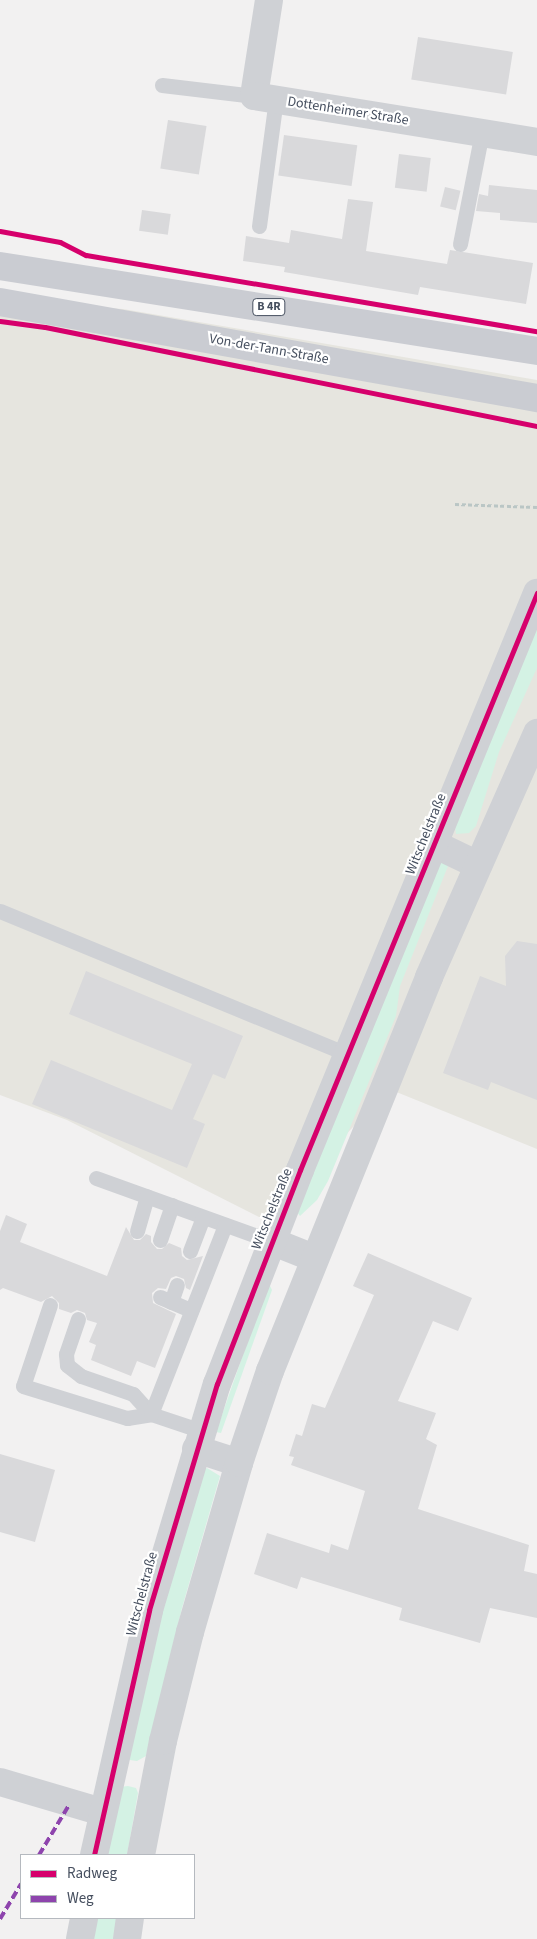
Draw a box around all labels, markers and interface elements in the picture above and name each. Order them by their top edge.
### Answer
street label: Dottenheimer Straße [286,93,410,129]
road number: B 4R [252,298,286,316]
street label: Von-der-Tann-Straße [208,330,330,368]
street label: Witschelstraße [402,791,450,877]
street label: Witschelstraße [248,1166,296,1252]
street label: Witschelstraße [123,1550,161,1638]
legend [20,1854,195,1919]
text: Radweg [67,1863,117,1884]
text: Weg [67,1888,94,1909]

